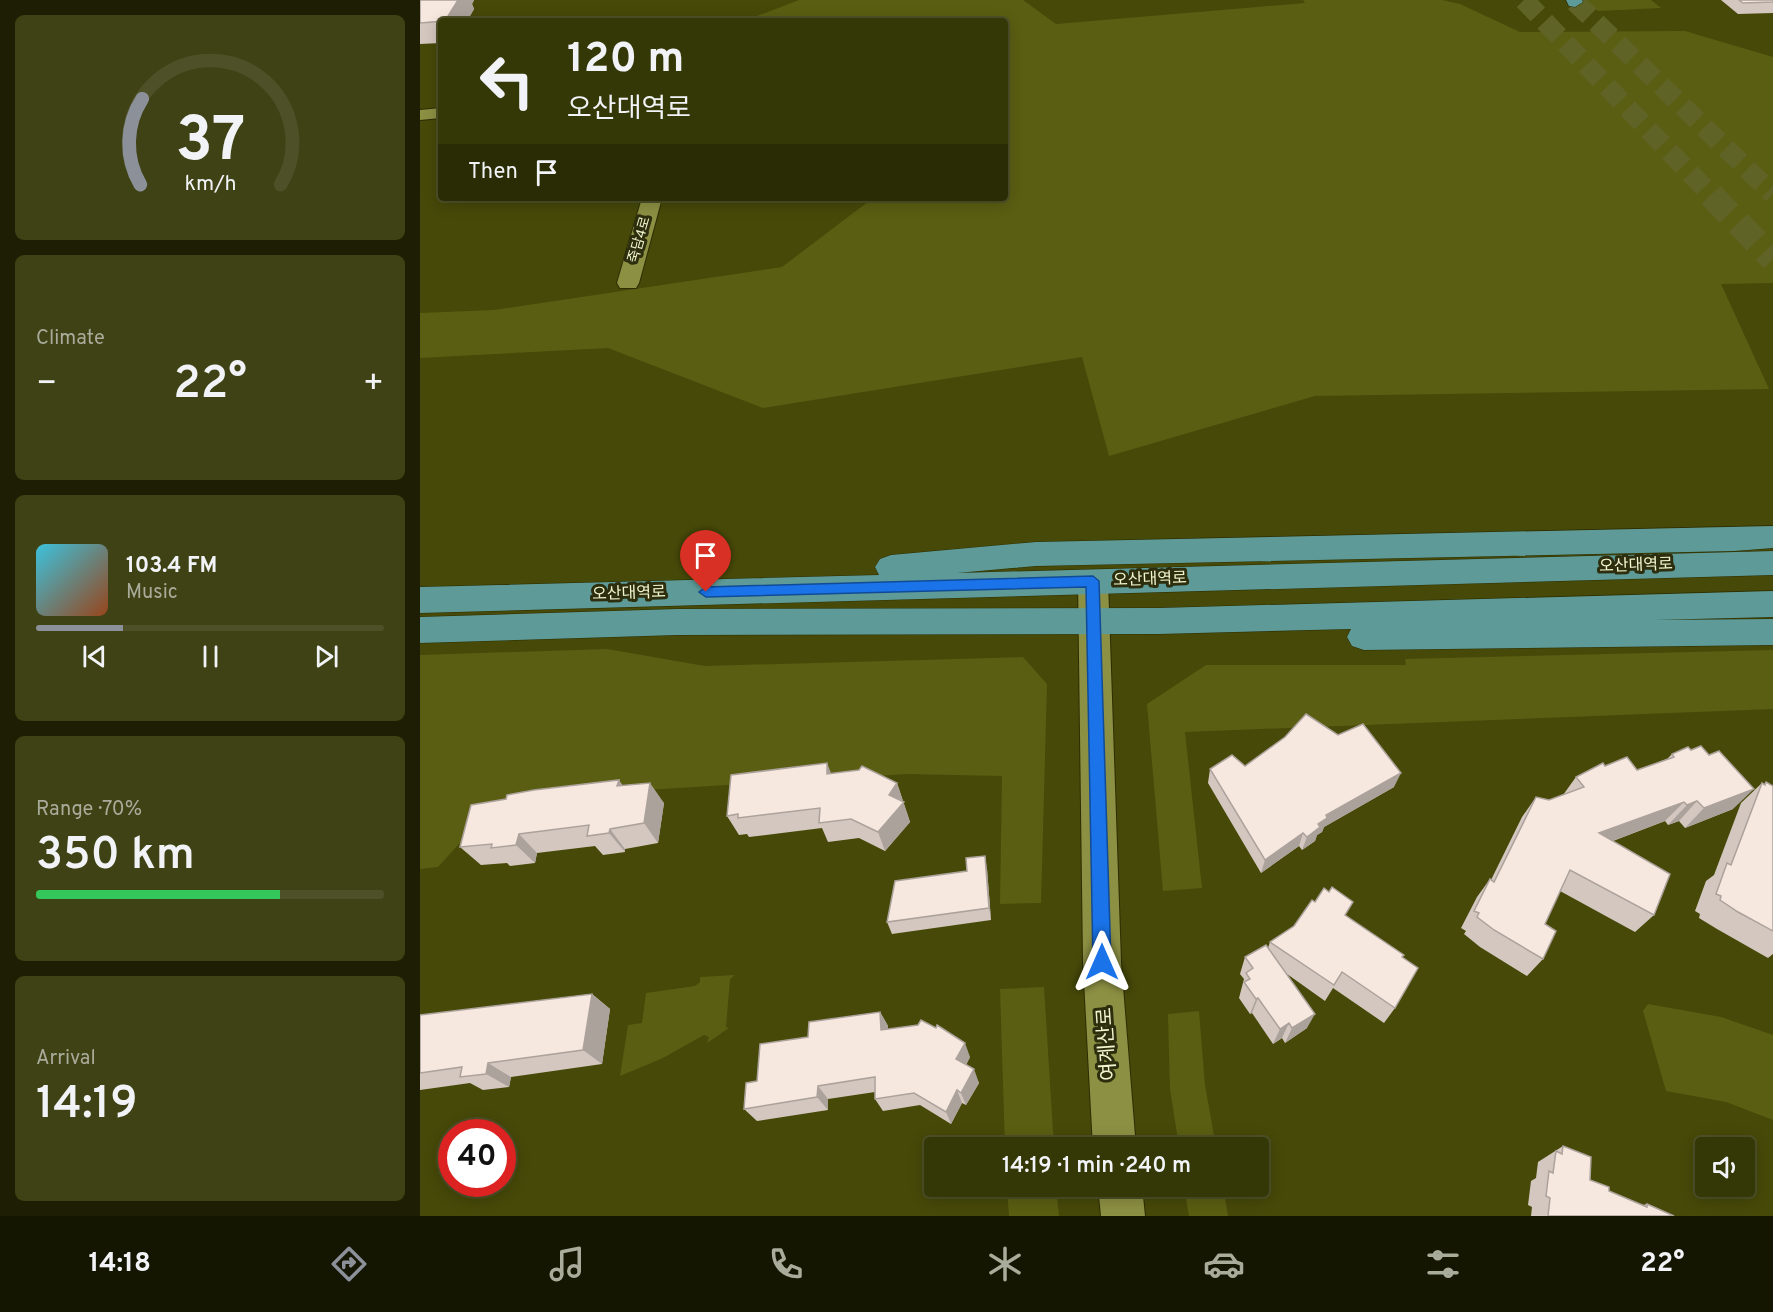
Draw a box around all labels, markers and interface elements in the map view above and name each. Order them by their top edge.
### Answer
text: 120 m [567,34,684,87]
icon: left [468,42,546,120]
text: 오산대역로 [567,93,691,127]
text: 37 [175,104,245,183]
icon: arrive [530,156,563,189]
text: Then [468,159,518,186]
text: km/h [184,171,236,198]
street label: 죽담4로 [625,215,655,265]
text: Climate [36,326,105,352]
text: 22° [173,357,247,414]
text: − [36,364,57,406]
text: + [363,364,384,406]
pin [680,530,731,592]
icon: arrive [689,539,722,572]
text: 103.4 FM [126,553,217,580]
street label: 오산대역로 [1599,555,1673,577]
street label: 오산대역로 [1113,569,1187,591]
text: Music [126,580,178,606]
street label: 오산대역로 [592,583,666,605]
icon: previous [78,640,111,673]
icon: pause [194,640,227,673]
icon: next [310,640,343,673]
text: Range · 70% [36,797,142,823]
text: 350 km [36,828,195,885]
position arrow [1070,930,1134,994]
street label: 여계산로 [1092,1006,1124,1082]
text: Arrival [36,1046,96,1072]
text: 14:19 [36,1077,138,1134]
speed limit sign: 40 [438,1119,516,1197]
map controls [1695,1137,1755,1197]
button: sound [1695,1137,1755,1197]
text: 14:19 · 1 min · 240 m [1002,1153,1191,1180]
icon: directions [328,1243,370,1285]
icon: music [546,1243,588,1285]
icon: phone [765,1243,807,1285]
icon: climate [984,1243,1026,1285]
icon: car [1203,1243,1245,1285]
icon: filters [1422,1243,1464,1285]
text: 14:18 [88,1247,151,1281]
text: 22° [1640,1247,1685,1281]

